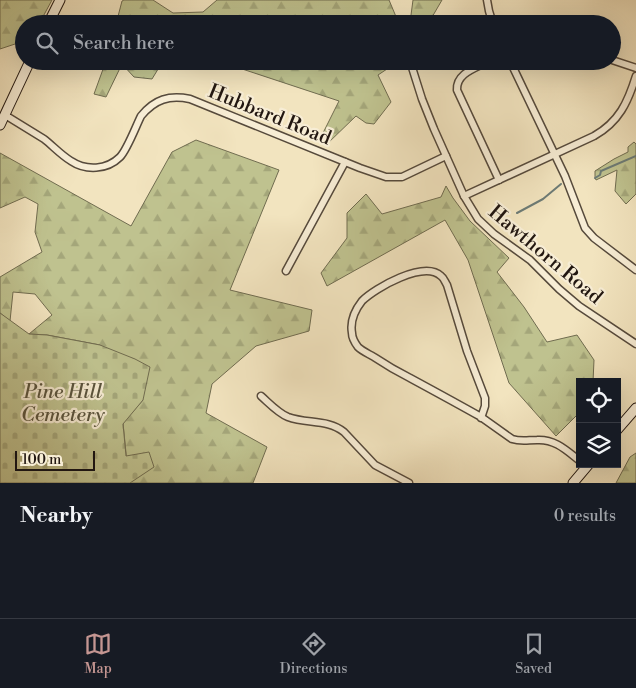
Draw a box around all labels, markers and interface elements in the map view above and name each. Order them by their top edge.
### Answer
search box [15,15,621,70]
icon: search [33,29,61,57]
text: Search here [73,31,174,55]
street label: Hubbard Road [204,79,335,152]
street label: Hawthorn Road [483,200,608,311]
map controls [576,378,621,468]
button: locate [576,378,621,423]
park label: Pine Hill Cemetery [21,380,105,428]
button: layers [576,423,621,468]
scale bar [15,448,95,471]
text: 100 m [22,451,61,469]
text: Nearby [20,503,93,529]
text: 0 results [554,506,616,526]
tab: Map [84,630,112,678]
tab: Directions [280,630,347,678]
tab: Saved [515,630,552,678]

